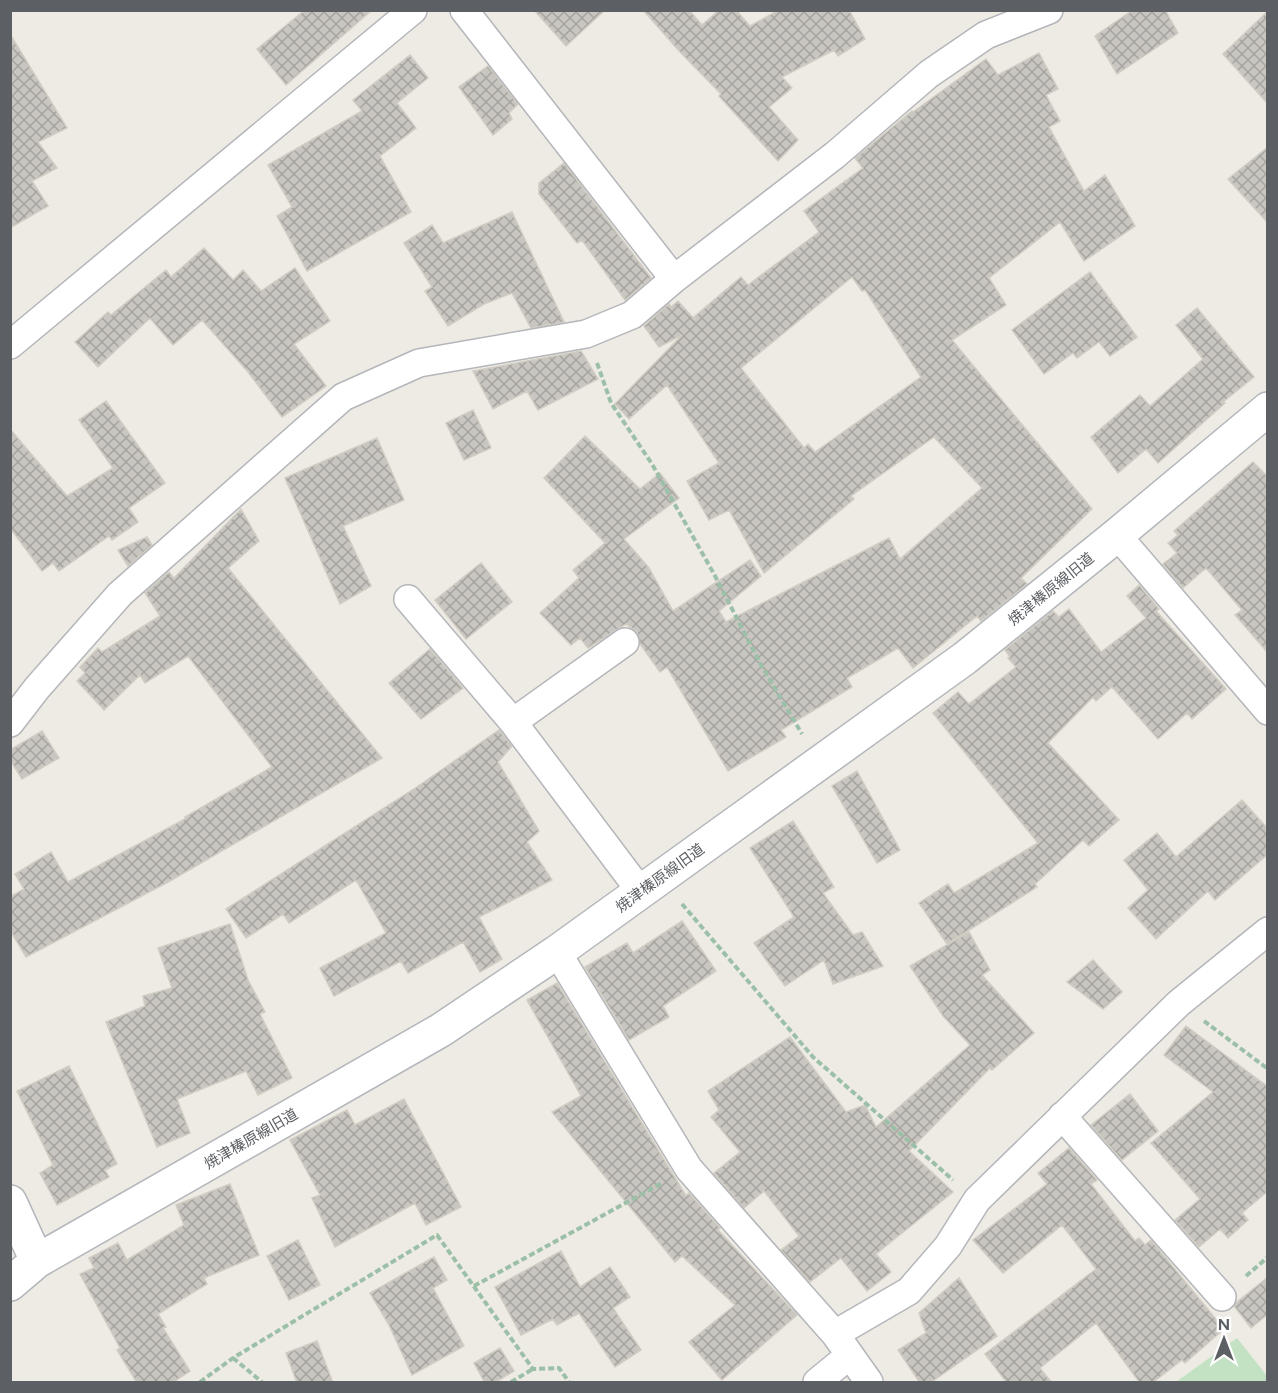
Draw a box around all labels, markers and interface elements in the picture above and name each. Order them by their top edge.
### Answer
street label: 焼津榛原線旧道 [1005,549,1097,629]
street label: 焼津榛原線旧道 [612,840,708,916]
street label: 焼津榛原線旧道 [201,1105,301,1173]
north arrow [1194,1309,1254,1369]
text: N [1218,1315,1230,1334]

